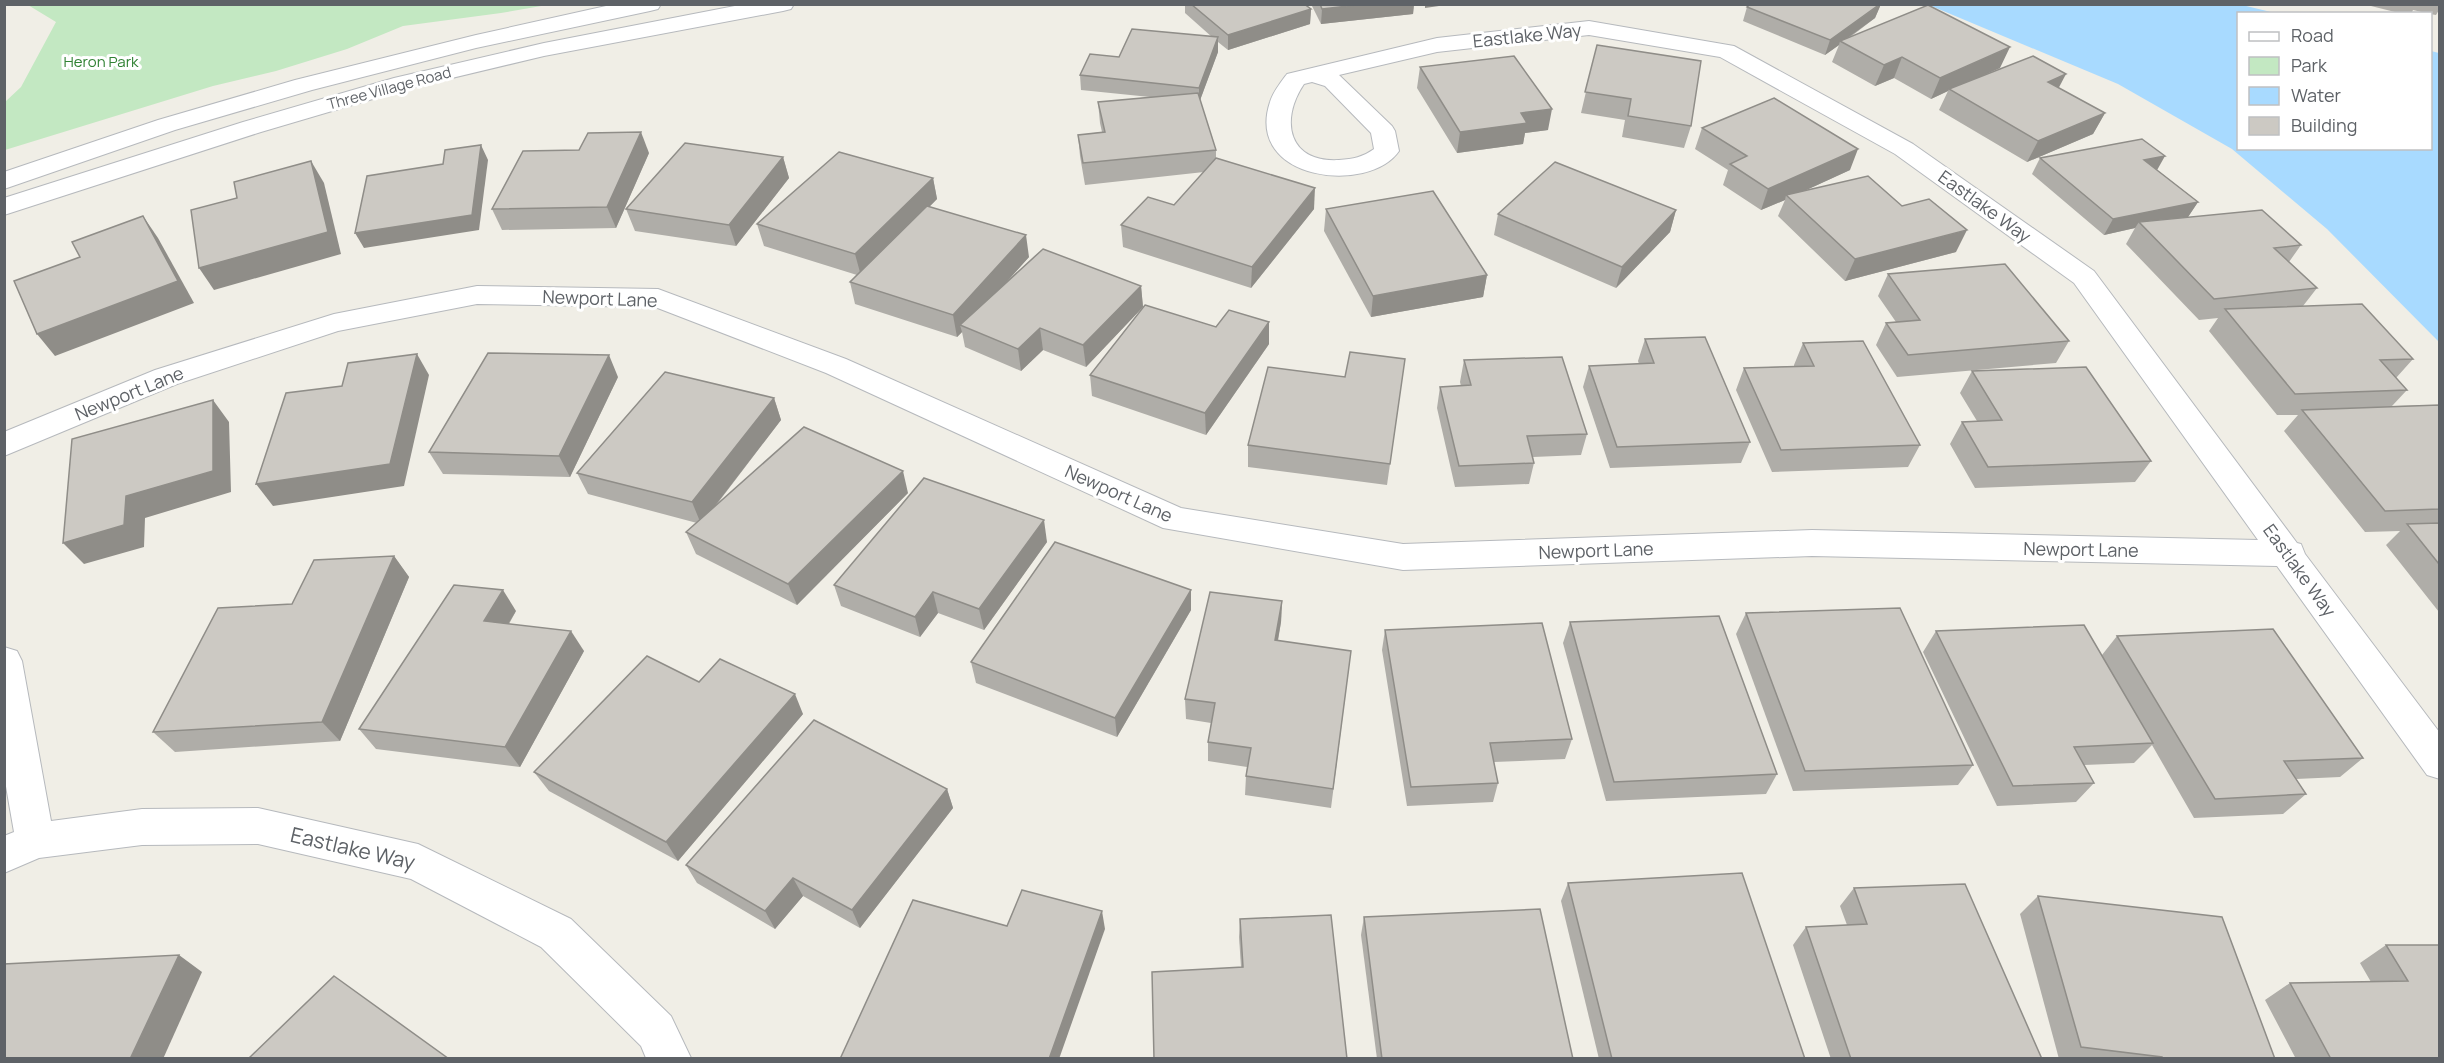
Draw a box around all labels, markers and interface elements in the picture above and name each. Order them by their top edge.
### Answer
legend [2237,12,2432,150]
street label: Eastlake Way [1472,17,1583,53]
text: Road [2291,23,2334,47]
park label: Heron Park [64,51,139,72]
text: Park [2291,53,2328,77]
street label: Three Village Road [325,61,453,115]
text: Water [2291,83,2341,107]
text: Building [2291,113,2357,137]
street label: Eastlake Way [1934,164,2037,248]
street label: Newport Lane [542,284,658,312]
street label: Newport Lane [71,360,187,426]
street label: Newport Lane [1061,459,1177,527]
street label: Eastlake Way [2258,519,2342,622]
street label: Newport Lane [1538,536,1654,564]
street label: Newport Lane [2023,536,2139,562]
street label: Eastlake Way [288,820,418,876]

